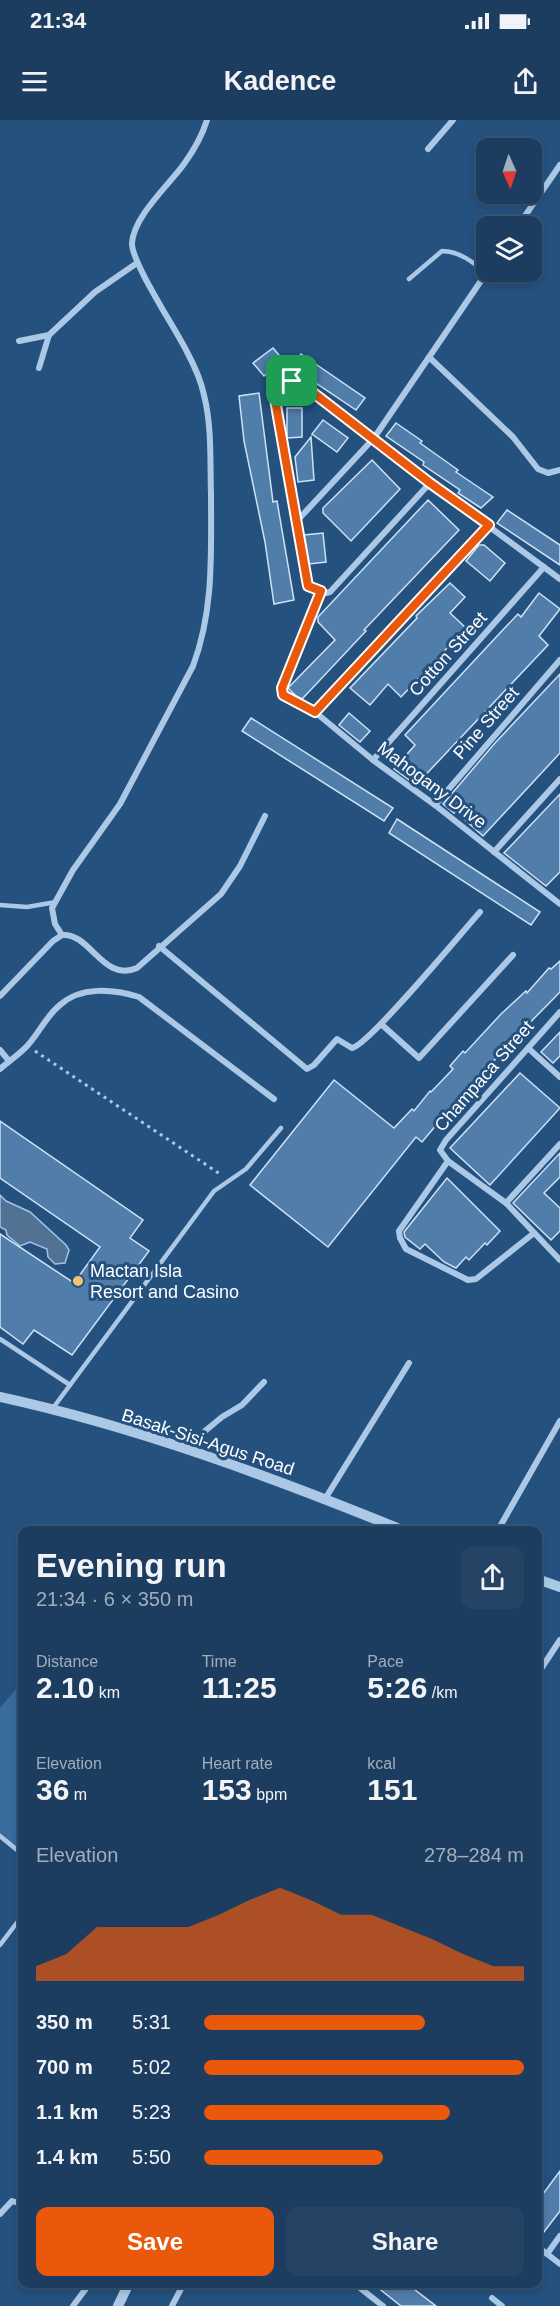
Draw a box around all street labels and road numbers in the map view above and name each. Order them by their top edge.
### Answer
street label: Cotton Street [405,608,491,700]
street label: Pine Street [449,683,523,763]
street label: Mahogany Drive [374,738,490,832]
street label: Champaca Street [431,1017,537,1135]
street label: Basak-Sisi-Agus Road [119,1405,297,1479]

